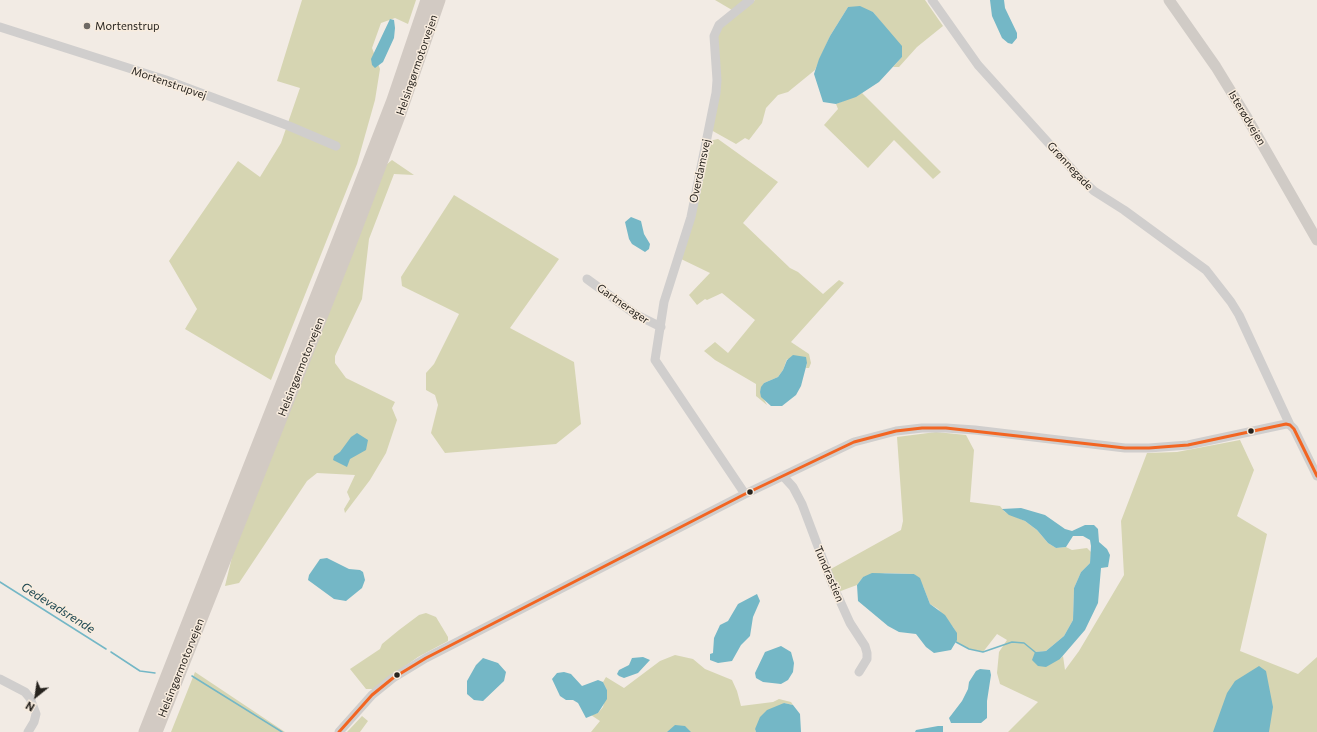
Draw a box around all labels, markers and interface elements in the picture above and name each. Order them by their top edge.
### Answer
street label: Helsingørmotorvejen [394,13,440,117]
place label: Mortenstrup [95,19,160,33]
marker: Mortenstrup [82,21,92,31]
street label: Mortenstrupvej [130,64,208,102]
street label: Isterødvejen [1225,88,1269,148]
street label: Overdamsvej [687,138,713,204]
street label: Grønnegade [1044,139,1096,193]
street label: Gartnerager [594,281,652,327]
street label: Helsingørmotorvejen [275,316,327,418]
unlabelled marker [1246,426,1256,436]
unlabelled marker [745,487,755,497]
street label: Tundrastien [811,544,847,604]
water label: Gedevadsrende [19,580,97,636]
street label: Helsingørmotorvejen [155,617,207,719]
unlabelled marker [392,670,402,680]
north arrow [16,676,56,716]
text: N [23,699,37,715]

